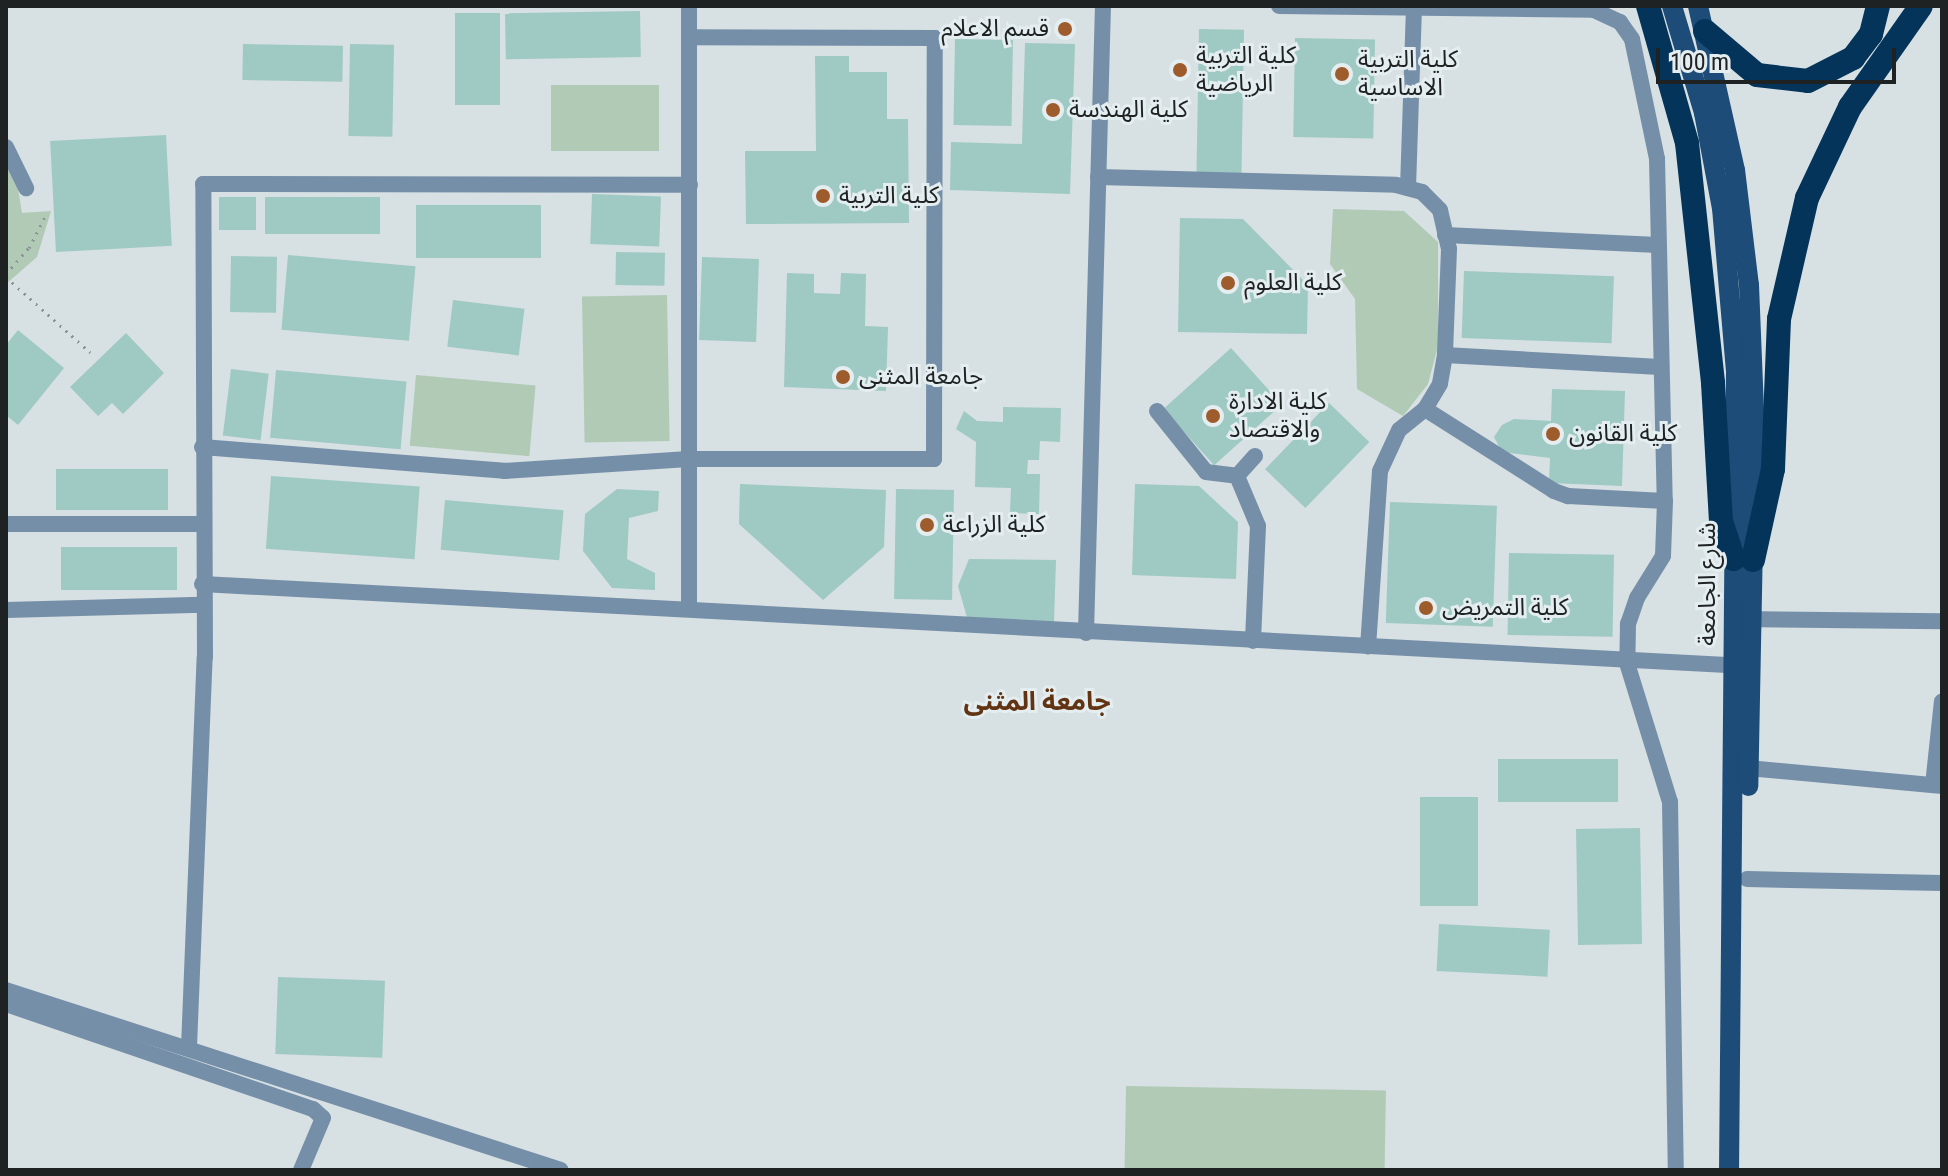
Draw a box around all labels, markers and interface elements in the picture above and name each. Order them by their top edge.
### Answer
place label: قسم الاعلام [941,15,1049,43]
marker: قسم الاعلام [1056,20,1074,38]
scale bar [1660,32,1900,82]
place label: كلية التربية الرياضية [1196,42,1296,98]
place label: كلية التربية الاساسية [1358,46,1458,102]
text: 100 m [1670,48,1729,76]
marker: كلية التربية الرياضية [1171,61,1189,79]
marker: كلية التربية الاساسية [1333,65,1351,83]
place label: كلية الهندسة [1069,96,1188,124]
marker: كلية الهندسة [1044,101,1062,119]
place label: كلية التربية [839,182,939,210]
marker: كلية التربية [814,187,832,205]
place label: كلية العلوم [1244,269,1342,297]
marker: كلية العلوم [1219,274,1237,292]
place label: جامعة المثنى [859,363,983,391]
marker: جامعة المثنى [834,368,852,386]
place label: كلية الادارة والاقتصاد [1229,388,1327,444]
marker: كلية الادارة والاقتصاد [1204,407,1222,425]
place label: كلية القانون [1569,420,1677,448]
marker: كلية القانون [1544,425,1562,443]
place label: كلية الزراعة [943,511,1045,539]
marker: كلية الزراعة [918,516,936,534]
street label: شارع الجامعة [1694,522,1722,646]
place label: كلية التمريض [1442,594,1568,622]
marker: كلية التمريض [1417,599,1435,617]
district label: جامعة المثنى [963,686,1111,718]

